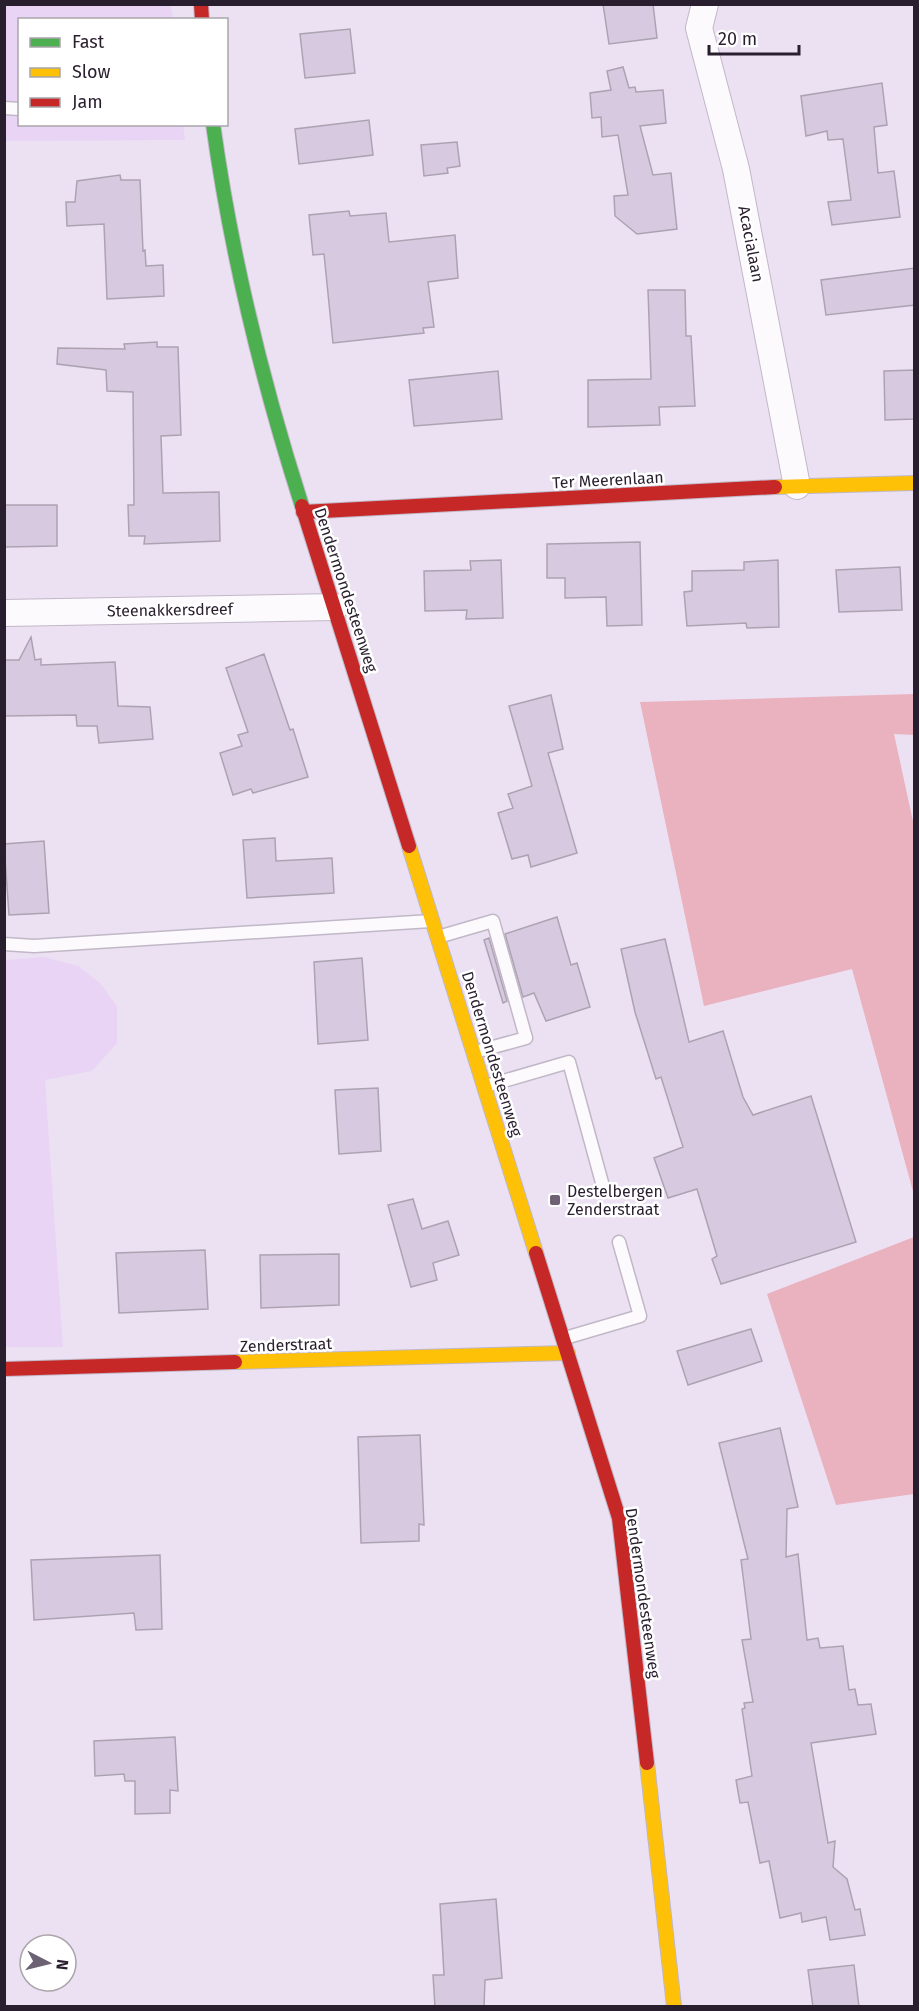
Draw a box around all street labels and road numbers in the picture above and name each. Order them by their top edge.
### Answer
street label: Acacialaan [734,204,768,284]
street label: Ter Meerenlaan [552,468,664,492]
street label: Dendermondesteenweg [310,505,382,675]
street label: Steenakkersdreef [107,599,235,621]
street label: Dendermondesteenweg [458,969,526,1140]
street label: Zenderstraat [240,1334,333,1356]
street label: Dendermondesteenweg [622,1507,664,1680]

